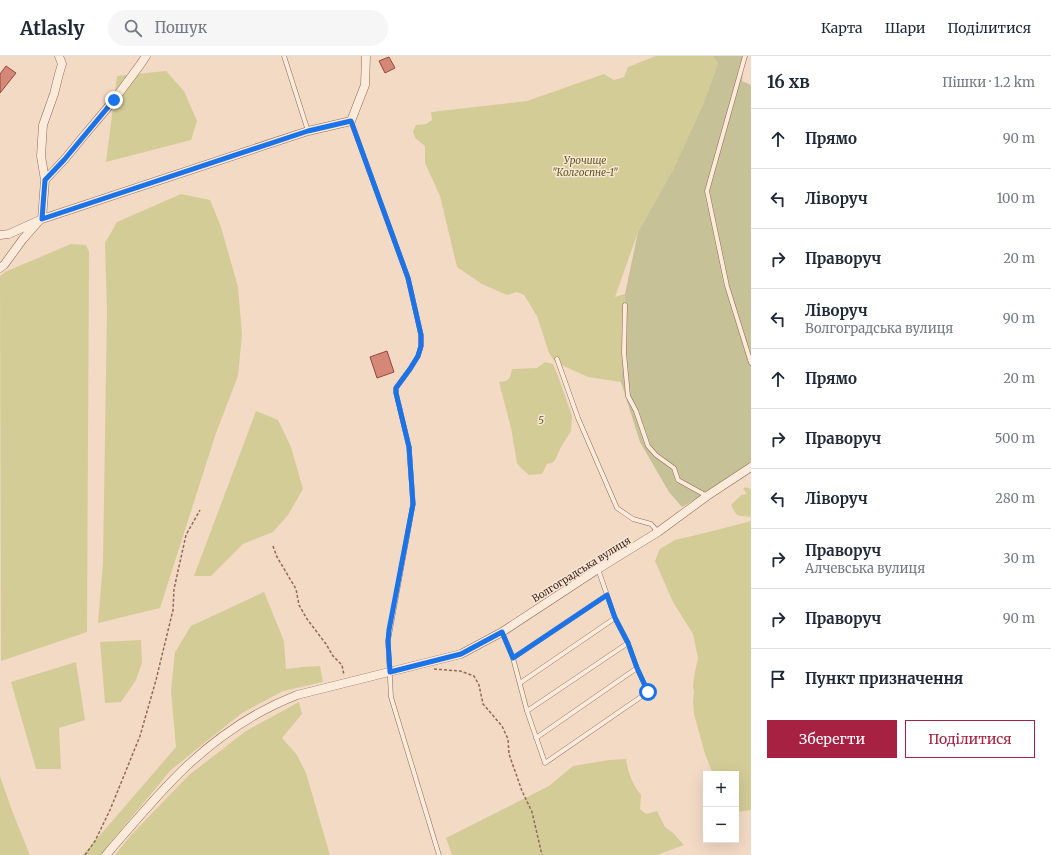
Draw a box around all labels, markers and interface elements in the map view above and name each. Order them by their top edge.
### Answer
search box [108,10,388,46]
text: Atlasly [20,16,84,40]
icon: search [122,17,144,39]
text: Пошук [154,18,207,37]
text: Карта [821,19,863,37]
text: Шари [885,19,926,37]
text: Поділитися [948,19,1031,37]
text: 16 хв [767,71,810,93]
text: Пішки · 1.2 km [942,74,1035,91]
route end [105,91,123,109]
icon: ahead [767,128,789,150]
text: Прямо [805,129,857,148]
text: 90 m [1003,130,1035,147]
park label: Урочище "Колгоспне-1" [552,154,618,179]
icon: left [767,188,789,210]
text: Ліворуч [805,189,868,208]
text: 100 m [997,190,1035,207]
icon: right [767,248,789,270]
text: Праворуч [805,249,881,268]
text: 20 m [1003,250,1035,267]
text: Ліворуч [805,301,868,320]
icon: left [767,308,789,330]
text: 90 m [1003,310,1035,327]
text: Волгоградська вулиця [805,320,953,337]
icon: ahead [767,368,789,390]
text: Прямо [805,369,857,388]
text: 20 m [1003,370,1035,387]
park label: 5 [538,414,544,427]
icon: right [767,428,789,450]
text: Праворуч [805,429,881,448]
text: 500 m [995,430,1035,447]
icon: left [767,488,789,510]
text: Ліворуч [805,489,868,508]
text: 280 m [995,490,1035,507]
street label: Волгоградська вулиця [529,534,633,605]
text: Праворуч [805,541,881,560]
icon: right [767,548,789,570]
text: 30 m [1003,550,1035,567]
text: Алчевська вулиця [805,560,925,577]
icon: right [767,608,789,630]
text: Праворуч [805,609,881,628]
text: 90 m [1003,610,1035,627]
icon: arrive [767,668,789,690]
text: Пункт призначення [805,669,963,688]
route start [639,683,657,701]
button: Зберегти [767,720,897,758]
button: Поділитися [905,720,1035,758]
map controls [703,771,739,843]
button: + [703,771,739,807]
button: − [703,807,739,843]

